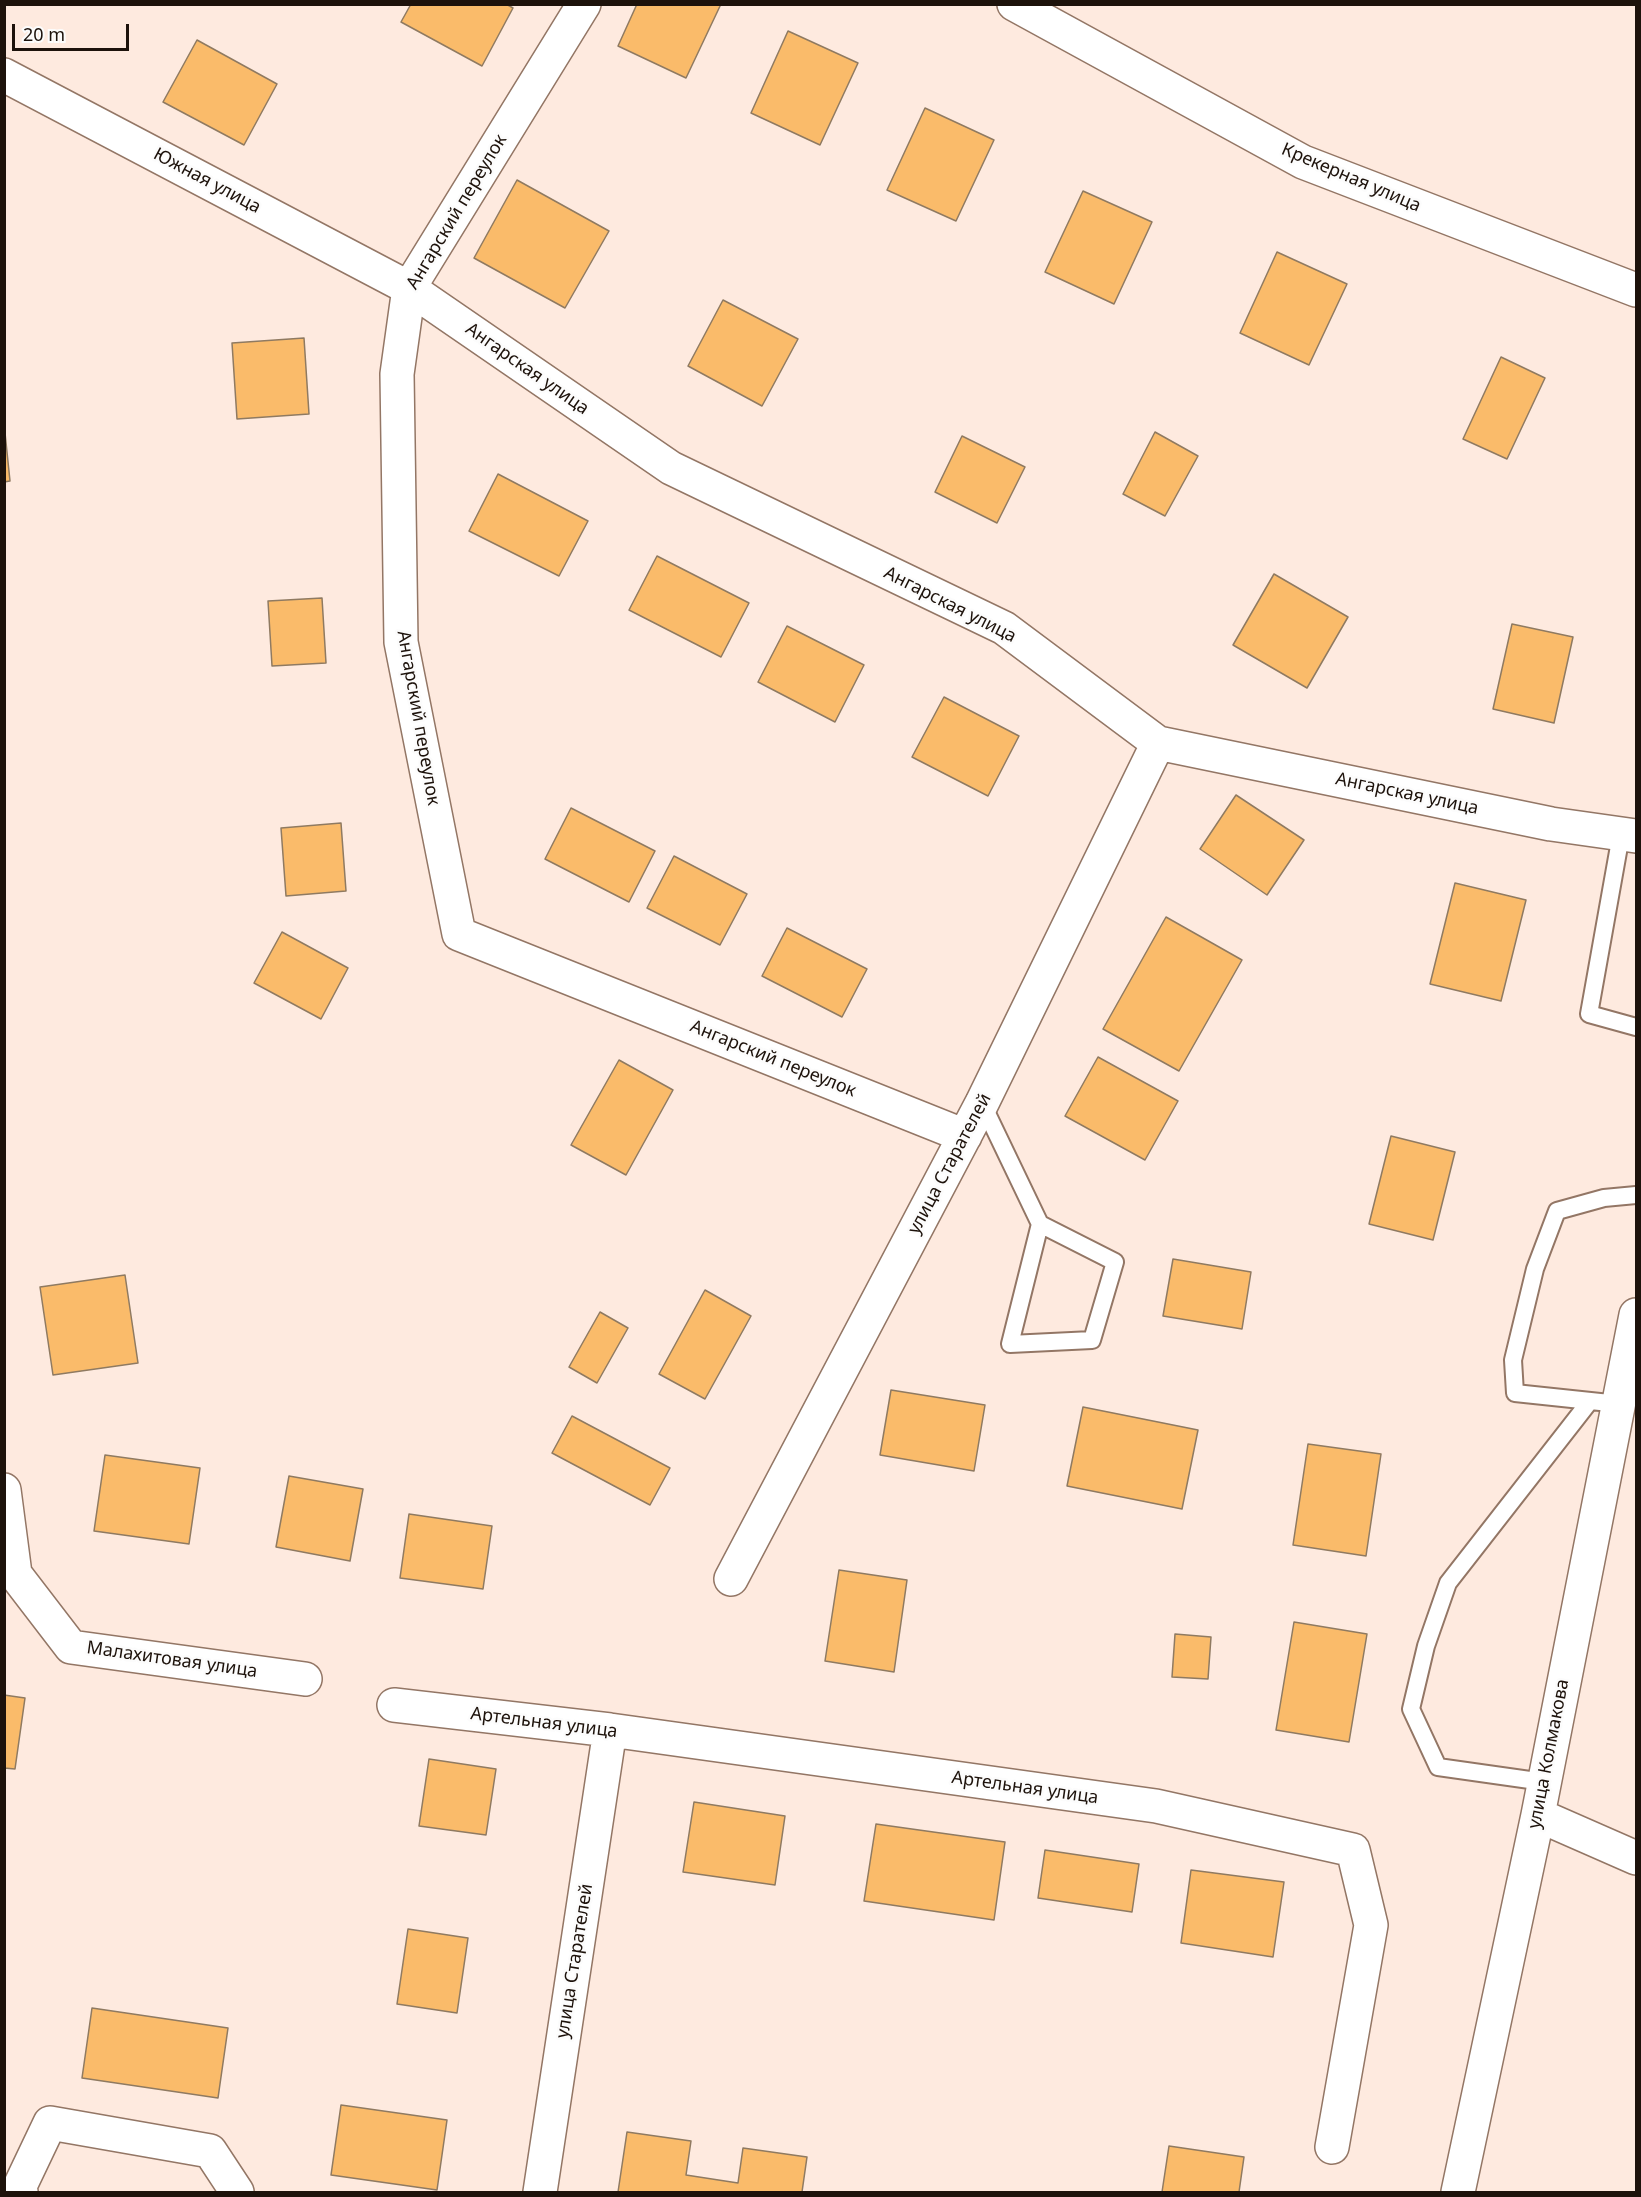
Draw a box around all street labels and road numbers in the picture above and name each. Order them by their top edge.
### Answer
street label: Ангарский переулок [402,131,512,293]
street label: Крекерная улица [1278,139,1424,217]
street label: Южная улица [150,144,264,218]
street label: Ангарская улица [461,318,593,420]
street label: Ангарская улица [880,562,1020,648]
street label: Ангарский переулок [392,629,444,807]
street label: Ангарская улица [1334,768,1480,820]
street label: Ангарский переулок [687,1016,859,1102]
street label: улица Старателей [904,1090,996,1238]
street label: Малахитовая улица [85,1637,259,1683]
street label: улица Колмакова [1524,1677,1574,1831]
street label: Артельная улица [469,1703,619,1743]
street label: Артельная улица [950,1767,1100,1809]
street label: улица Старателей [552,1882,598,2040]

